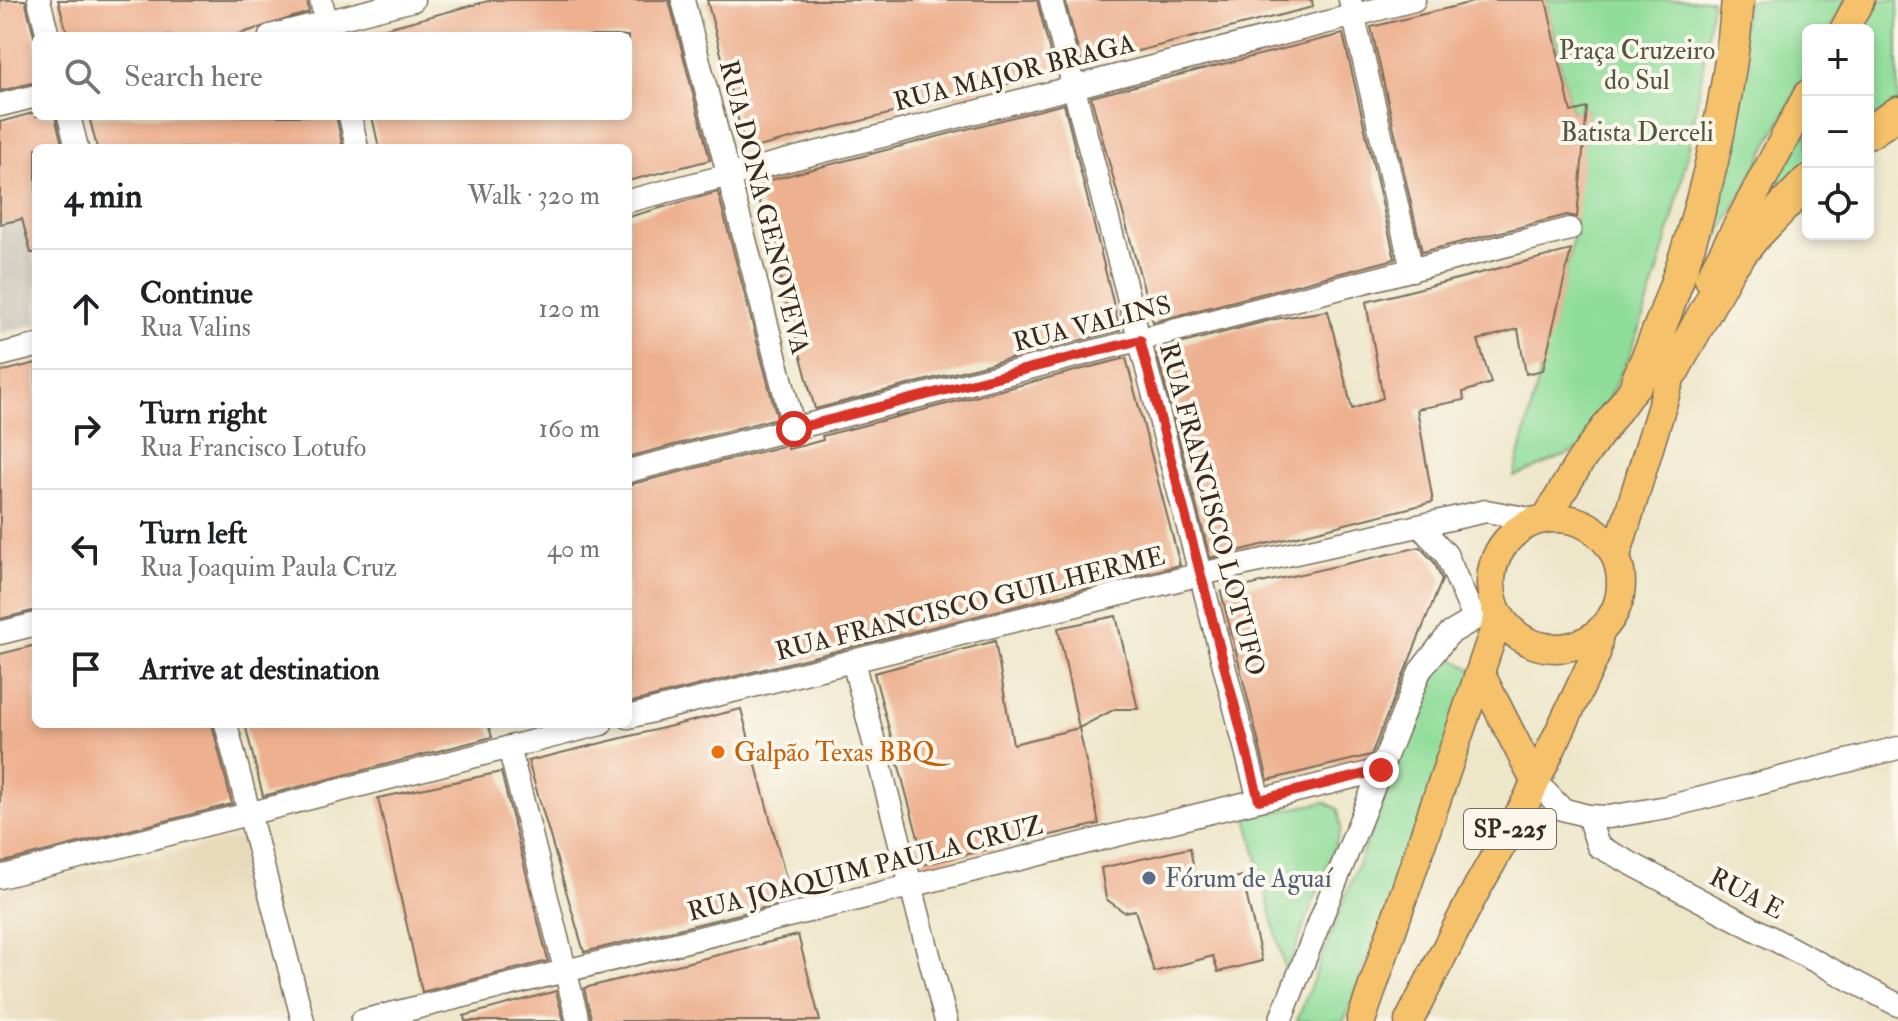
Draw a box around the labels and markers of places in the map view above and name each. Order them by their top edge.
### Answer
place label: Galpão Texas BBQ [734,737,950,770]
marker: Galpão Texas BBQ [709,743,727,761]
place label: Fórum de Aguaí [1165,863,1334,895]
marker: Fórum de Aguaí [1140,869,1158,887]

